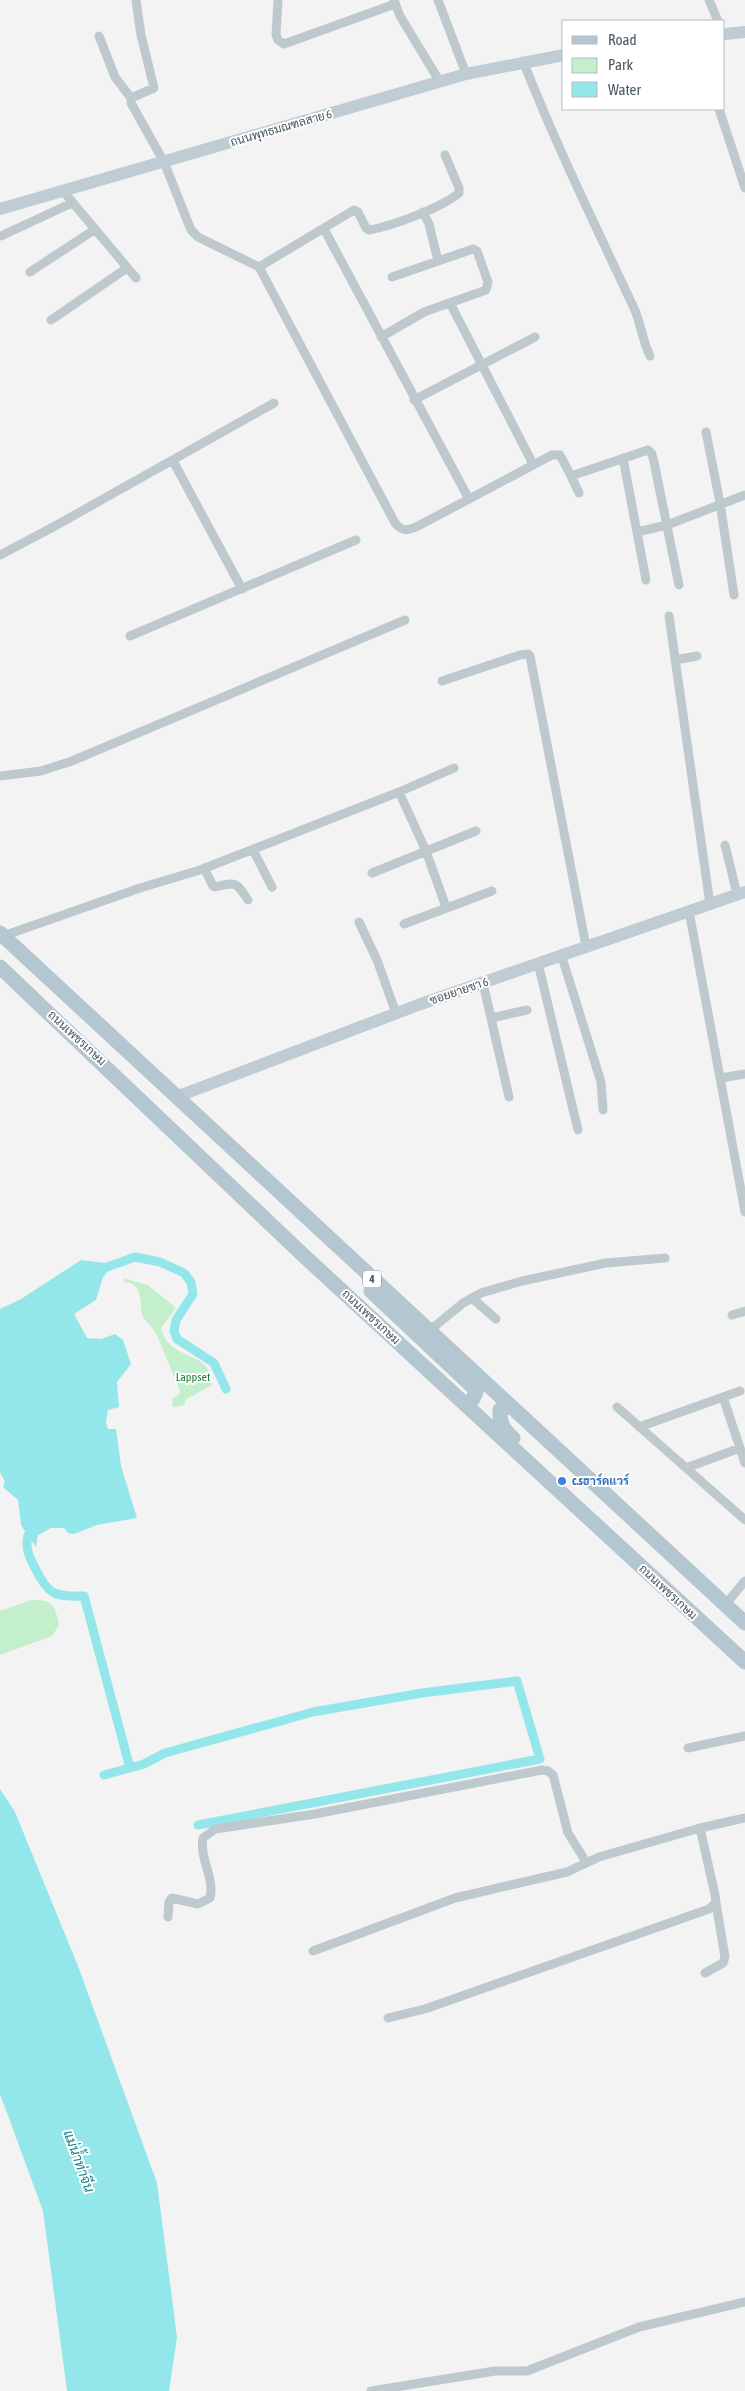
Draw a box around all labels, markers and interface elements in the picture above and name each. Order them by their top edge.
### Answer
legend [562,20,725,110]
text: Road [608,31,637,48]
text: Park [608,56,633,73]
text: Water [608,81,641,98]
street label: ถนนพุทธมณฑลสาย 6 [229,107,334,151]
street label: ซอยยายชา 6 [428,974,491,1008]
street label: ถนนเพชรเกษม [45,1008,109,1068]
road number: 4 [363,1270,381,1288]
street label: ถนนเพชรเกษม [339,1287,403,1347]
park label: Lappset [176,1370,211,1384]
place label: c.sฮาร์ดแวร์ [572,1473,630,1488]
marker: c.sฮาร์ดแวร์ [556,1475,568,1487]
street label: ถนนเพชรเกษม [636,1562,700,1622]
water label: แม่น้ำท่าจีน [60,2126,101,2194]

